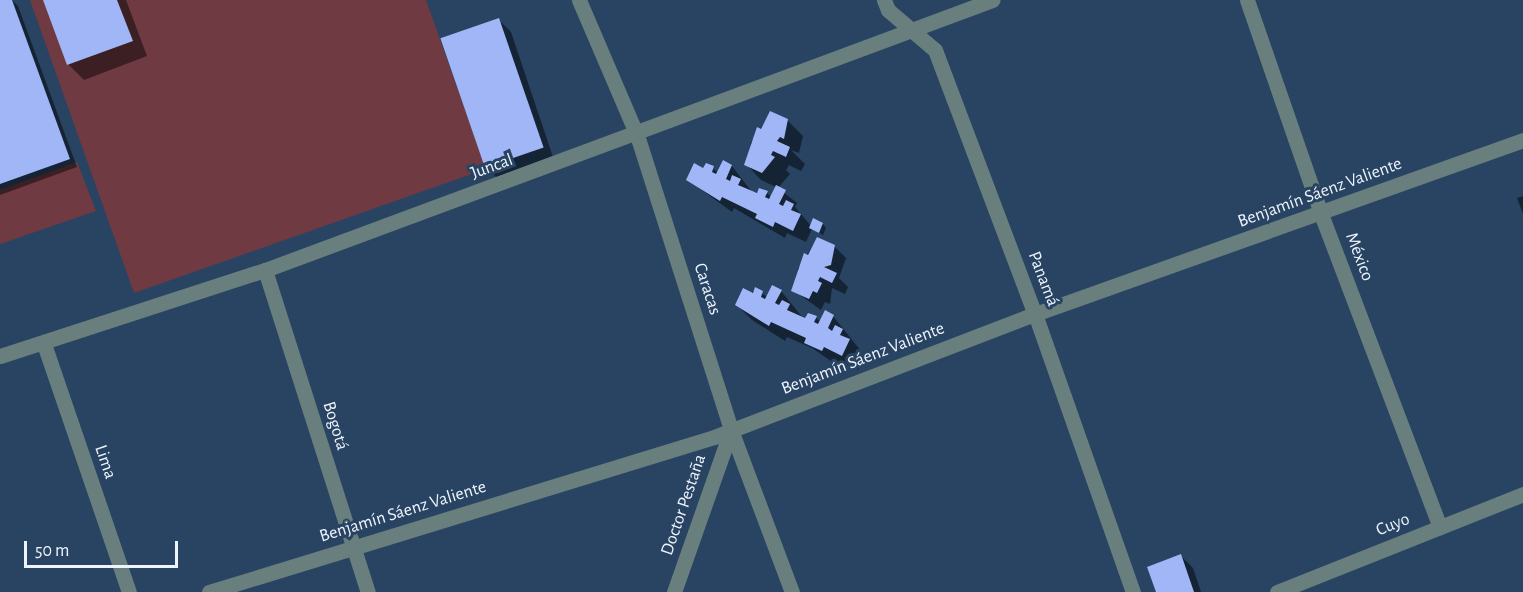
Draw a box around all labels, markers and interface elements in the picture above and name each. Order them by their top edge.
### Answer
street label: Juncal [468,149,516,185]
street label: Benjamín Sáenz Valiente [1235,153,1405,233]
street label: México [1340,230,1378,284]
street label: Panamá [1023,248,1063,310]
street label: Caracas [689,260,725,318]
street label: Benjamín Sáenz Valiente [778,318,948,400]
street label: Bogotá [317,399,353,453]
street label: Lima [89,442,121,482]
street label: Doctor Pestaña [657,452,711,558]
street label: Benjamín Sáenz Valiente [317,476,489,548]
street label: Cuyo [1373,509,1413,541]
scale bar [27,529,182,567]
text: 50 m [35,542,69,560]

